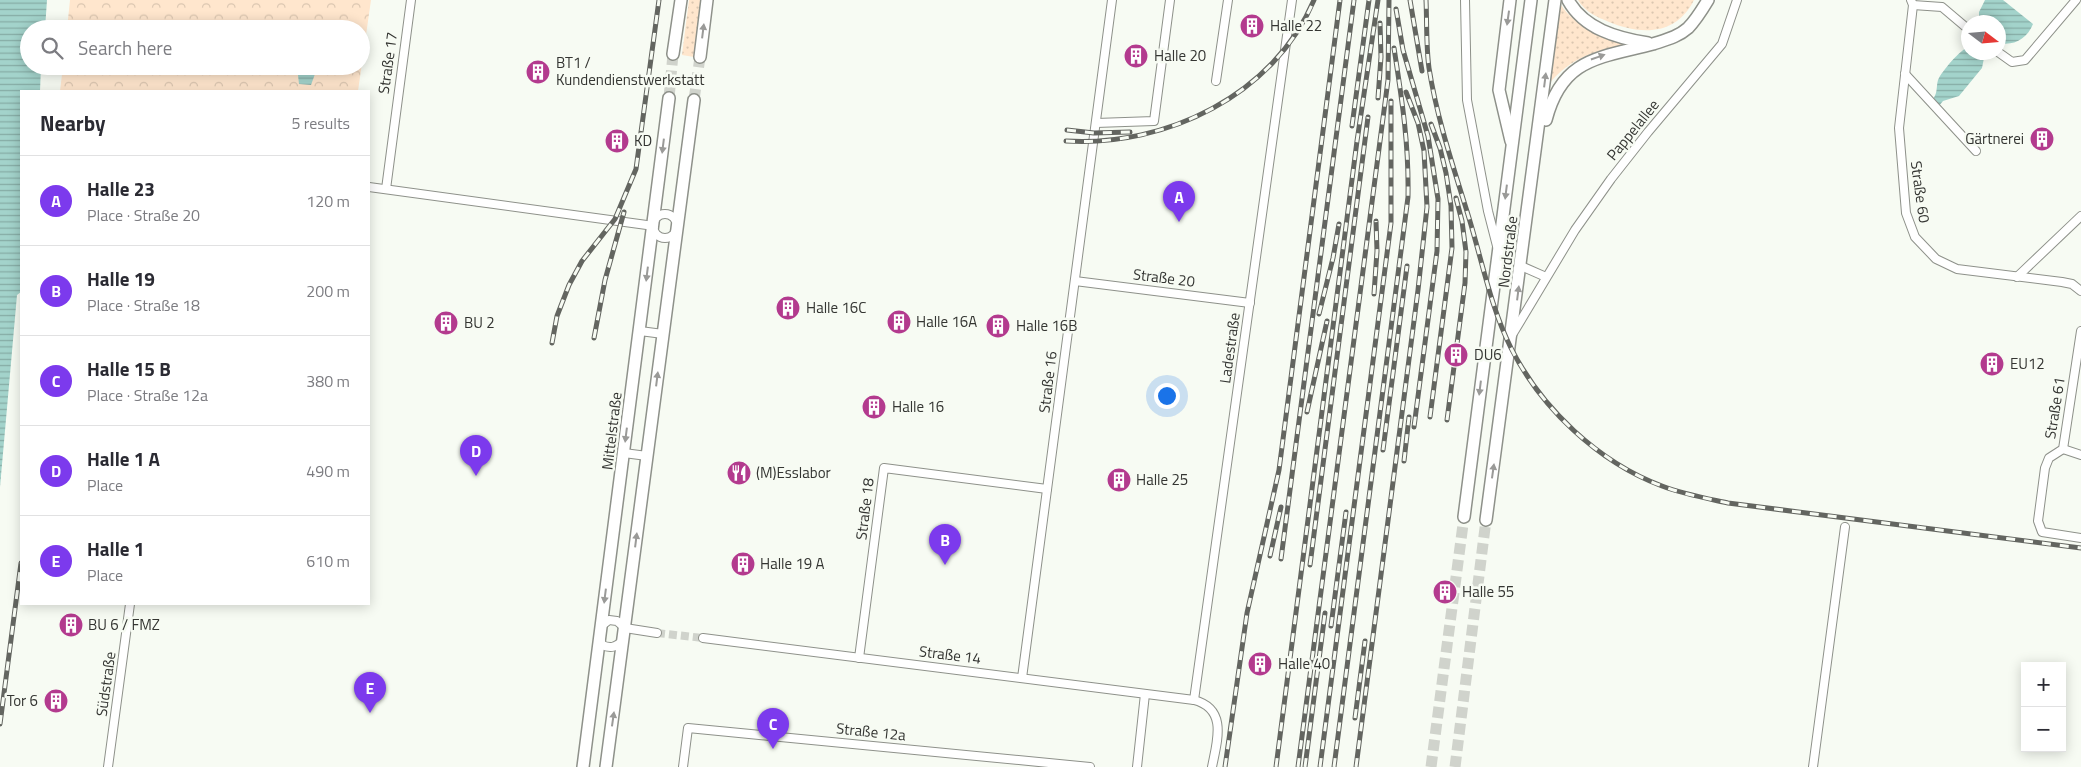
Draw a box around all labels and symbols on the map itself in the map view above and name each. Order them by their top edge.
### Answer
one-way arrow [1504,10,1512,26]
building icon: Halle 22 [1239,13,1265,39]
place label: Halle 22 [1270,14,1322,37]
north arrow [1961,15,2006,60]
one-way arrow [699,23,707,39]
street label: Straße 17 [372,31,403,95]
building icon: Halle 20 [1123,43,1149,69]
place label: Halle 20 [1154,44,1206,67]
place label: BT1 / Kundendienstwerkstatt [556,51,705,91]
one-way arrow [1591,53,1606,61]
building icon: BT1 / Kundendienstwerkstatt [525,59,551,85]
one-way arrow [1541,72,1549,88]
street label: Pappelallee [1601,94,1664,165]
building icon: Gärtnerei [2029,126,2055,152]
place label: Gärtnerei [1965,127,2024,150]
building icon: KD [604,128,630,154]
place label: KD [634,129,652,152]
one-way arrow [659,139,667,155]
street label: Straße 60 [1905,160,1936,224]
pin: A [1163,181,1195,222]
one-way arrow [1502,185,1510,201]
street label: Nordstraße [1492,215,1523,289]
street label: Straße 20 [1132,262,1196,293]
one-way arrow [643,266,651,282]
one-way arrow [1514,285,1522,301]
building icon: Halle 16C [775,295,801,321]
place label: Halle 16C [806,296,866,319]
building icon: Halle 16A [886,309,912,335]
building icon: BU 2 [433,310,459,336]
place label: Halle 16A [916,310,977,333]
place label: BU 2 [464,311,495,334]
street label: Ladestraße [1213,311,1246,385]
building icon: Halle 16B [985,313,1011,339]
place label: Halle 16B [1016,314,1078,337]
building icon: DU6 [1443,342,1469,368]
place label: DU6 [1474,343,1502,366]
street label: Straße 16 [1032,350,1063,414]
building icon: EU12 [1979,351,2005,377]
place label: EU12 [2010,352,2045,375]
one-way arrow [653,371,661,387]
street label: Straße 61 [2038,375,2071,440]
one-way arrow [1476,380,1484,396]
your location [1154,383,1180,409]
street label: Mittelstraße [595,391,628,471]
building icon: Halle 16 [861,394,887,420]
place label: Halle 16 [892,395,944,418]
one-way arrow [622,427,630,443]
pin: D [460,435,492,476]
restaurant icon: (M)Esslabor [726,460,752,486]
place label: (M)Esslabor [756,461,831,484]
one-way arrow [1489,463,1497,479]
building icon: Halle 25 [1106,467,1132,493]
place label: Halle 25 [1136,468,1188,491]
street label: Straße 18 [849,477,880,541]
pin: B [929,524,961,565]
one-way arrow [632,532,640,548]
building icon: Halle 19 A [730,551,756,577]
place label: Halle 19 A [760,552,825,575]
building icon: Halle 55 [1432,579,1458,605]
place label: Halle 55 [1462,580,1514,603]
one-way arrow [601,588,609,604]
building icon: BU 6 / FMZ [58,612,84,638]
place label: BU 6 / FMZ [88,613,160,636]
street label: Straße 14 [918,639,982,670]
street label: Südstraße [90,650,121,718]
building icon: Halle 40 [1247,651,1273,677]
place label: Halle 40 [1278,652,1330,675]
pin: E [354,672,386,713]
building icon: Tor 6 [43,688,69,714]
place label: Tor 6 [7,689,38,712]
pin: C [757,708,789,749]
one-way arrow [609,710,617,726]
street label: Straße 12a [835,716,907,747]

